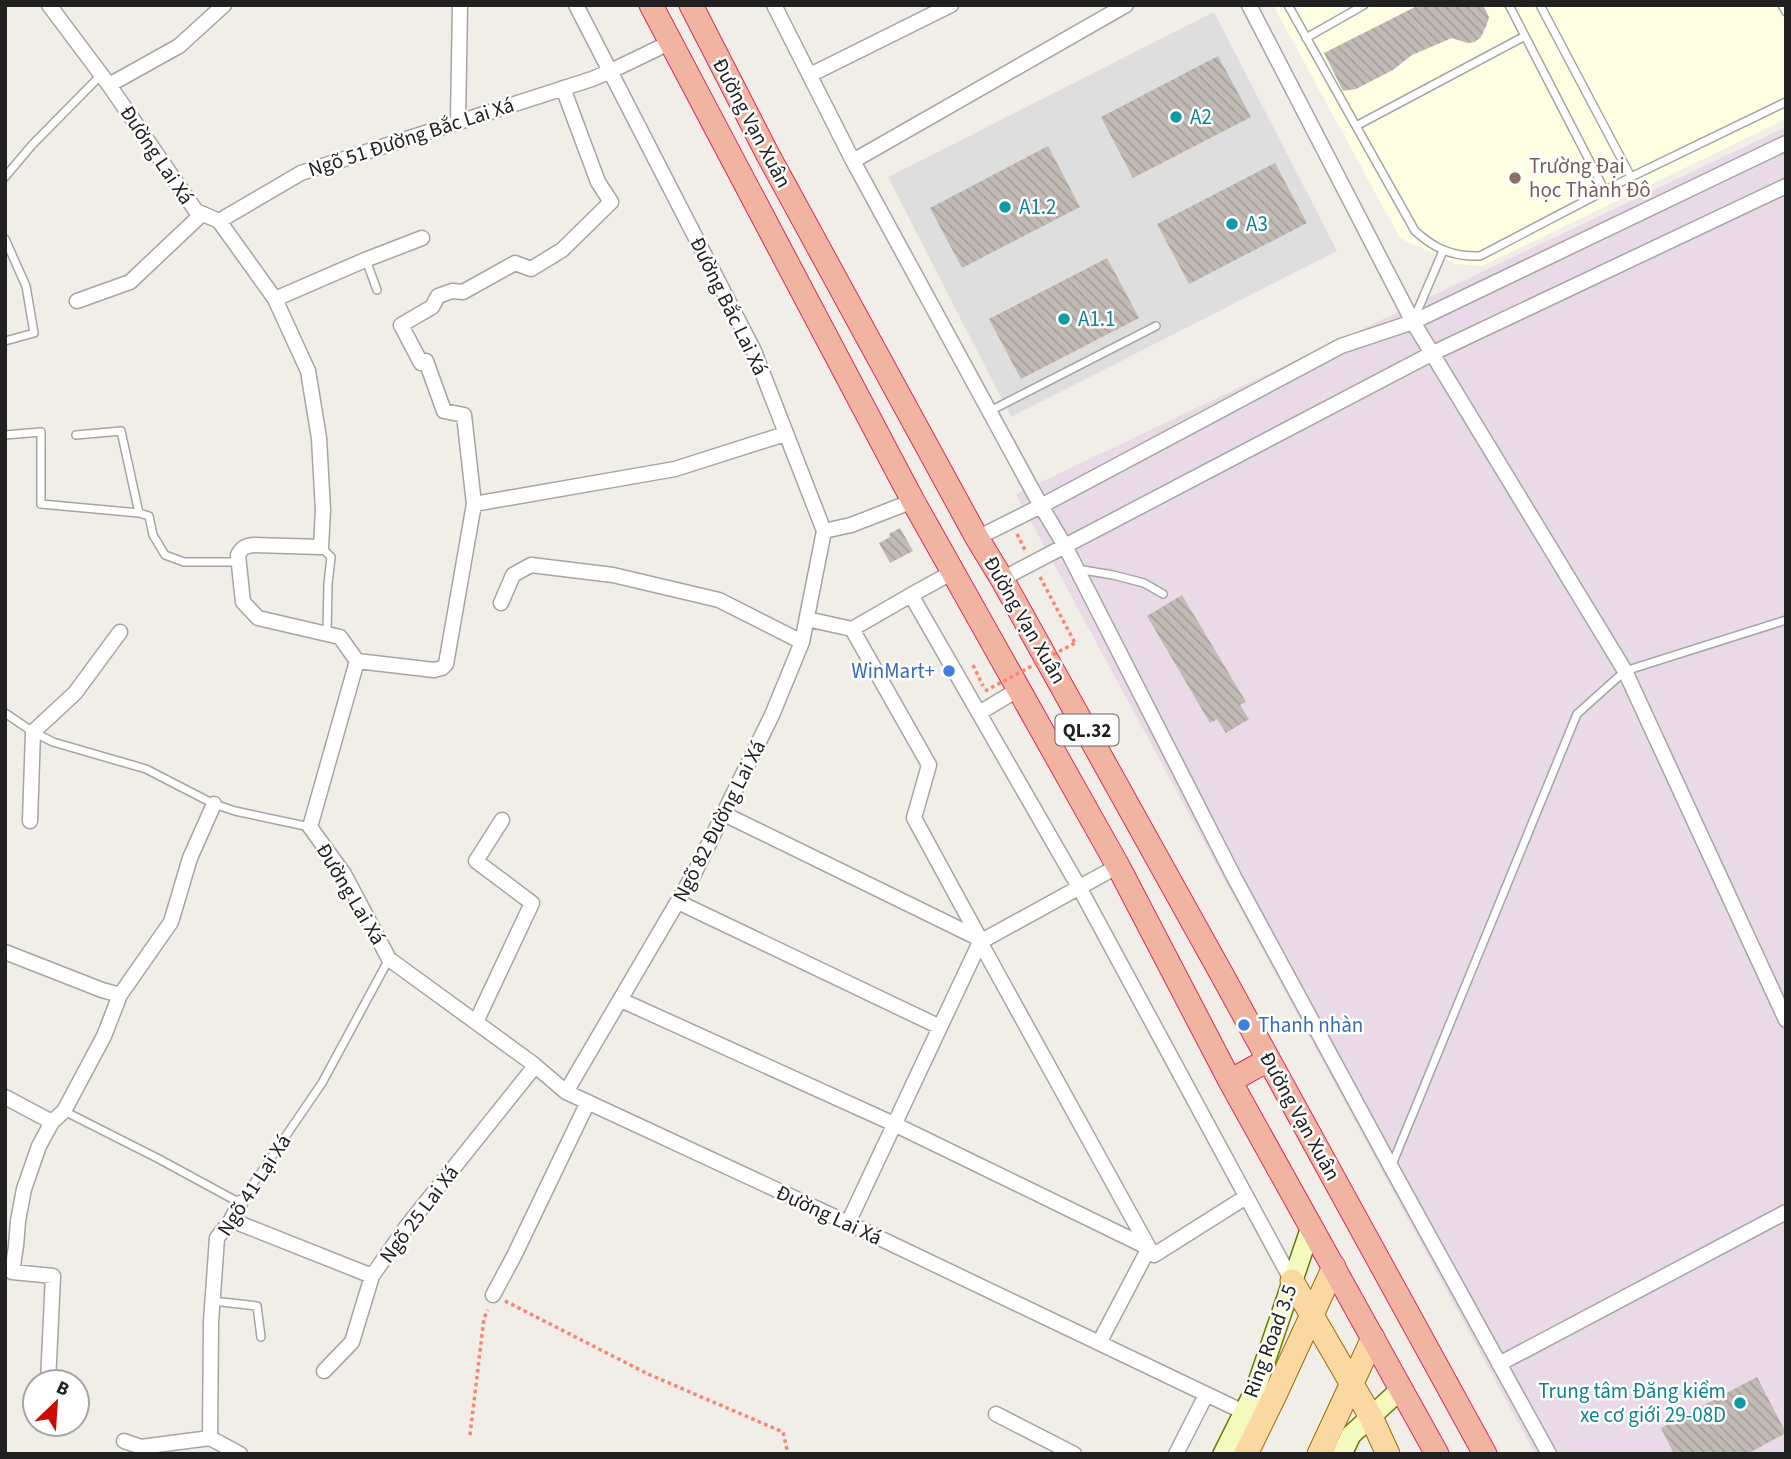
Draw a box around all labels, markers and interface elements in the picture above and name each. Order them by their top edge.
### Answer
street label: Đường Vạn Xuân [705,53,799,193]
street label: Ngõ 51 Đường Bắc Lai Xá [304,90,518,184]
street label: Đường Lai Xá [113,99,201,211]
place label: A2 [1190,102,1212,132]
marker: A2 [1168,109,1184,125]
place label: Trường Đại học Thành Đô [1529,151,1651,205]
marker: Trường Đại học Thành Đô [1507,170,1523,186]
place label: A1.2 [1019,192,1057,222]
marker: A1.2 [997,199,1013,215]
place label: A3 [1246,209,1268,239]
marker: A3 [1224,216,1240,232]
street label: Đường Bắc Lai Xá [683,232,775,380]
place label: A1.1 [1078,304,1116,334]
marker: A1.1 [1056,311,1072,327]
street label: Đường Vạn Xuân [976,551,1074,689]
place label: WinMart+ [851,656,935,686]
marker: WinMart+ [941,663,957,679]
road number: QL.32 [1056,715,1118,746]
street label: Ngõ 82 Đường Lai Xá [665,735,773,907]
street label: Đường Lai Xá [309,838,393,950]
place label: Thanh nhàn [1258,1010,1363,1040]
marker: Thanh nhàn [1236,1017,1252,1033]
street label: Đường Vạn Xuân [1252,1046,1348,1186]
street label: Ngõ 41 Lại Xá [210,1128,298,1242]
street label: Ngõ 25 Lai Xá [372,1159,466,1269]
street label: Đường Lai Xá [771,1177,887,1253]
street label: Ring Road 3.5 [1236,1280,1304,1402]
north arrow [21,1368,91,1438]
text: B [52,1374,73,1404]
place label: Trung tâm Đăng kiểm xe cơ giới 29-08D [1538,1376,1726,1430]
marker: Trung tâm Đăng kiểm xe cơ giới 29-08D [1732,1395,1748,1411]

